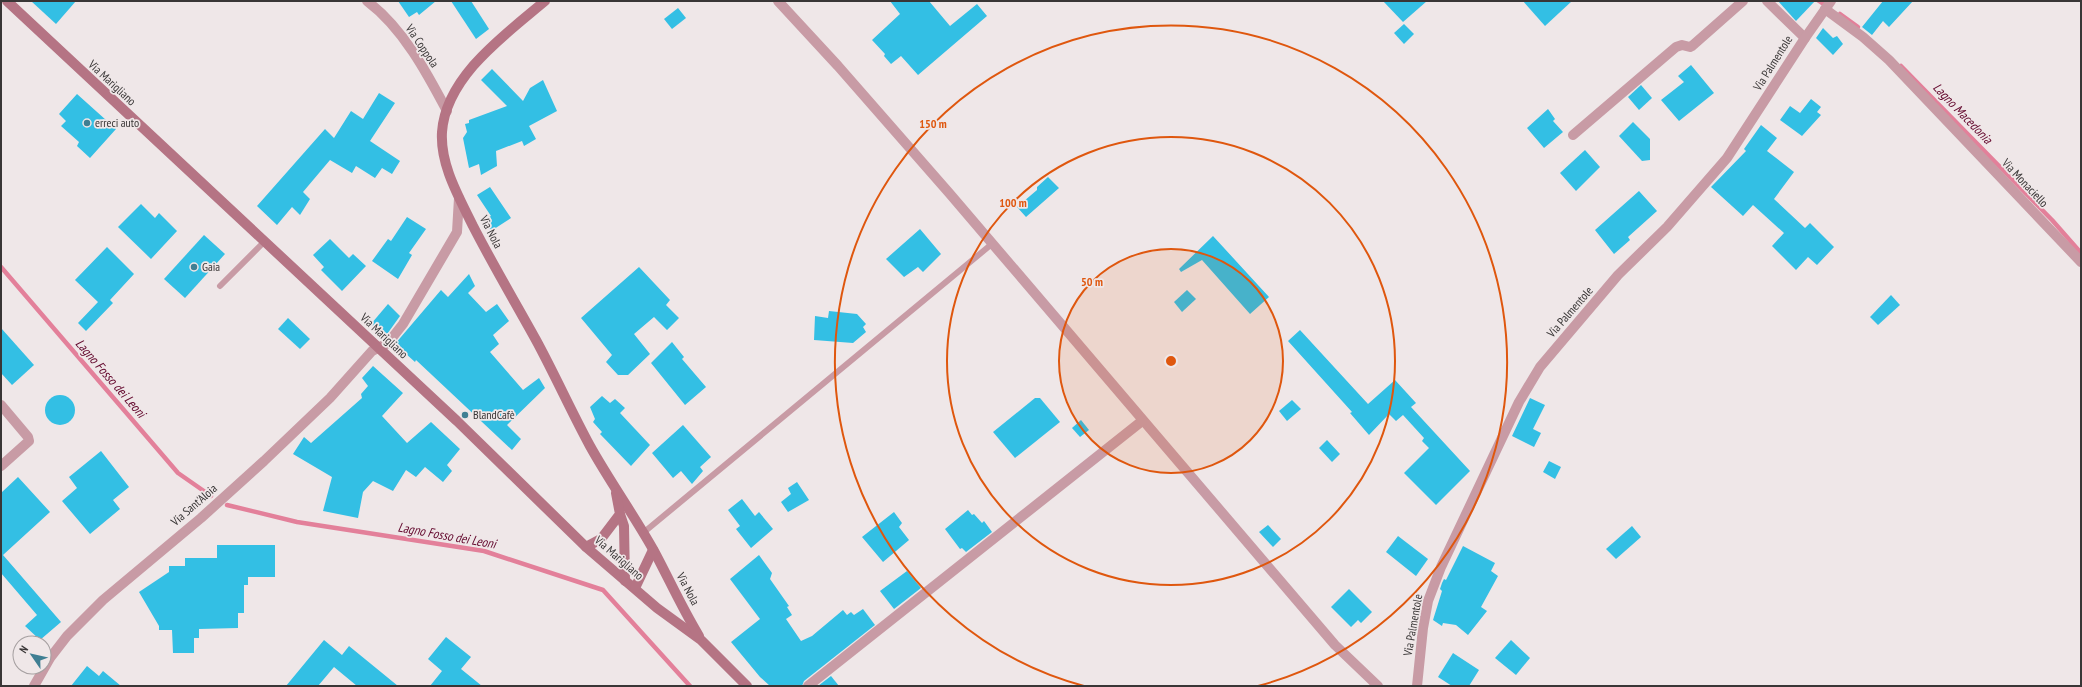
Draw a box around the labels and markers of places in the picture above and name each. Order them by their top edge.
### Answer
place label: erreci auto [95,115,139,130]
marker: erreci auto [82,118,92,128]
place label: Gaia [202,259,220,274]
marker: Gaia [189,262,199,272]
centre of rings [1164,354,1178,368]
place label: BlandCafè [473,407,515,422]
marker: BlandCafè [460,410,470,420]

